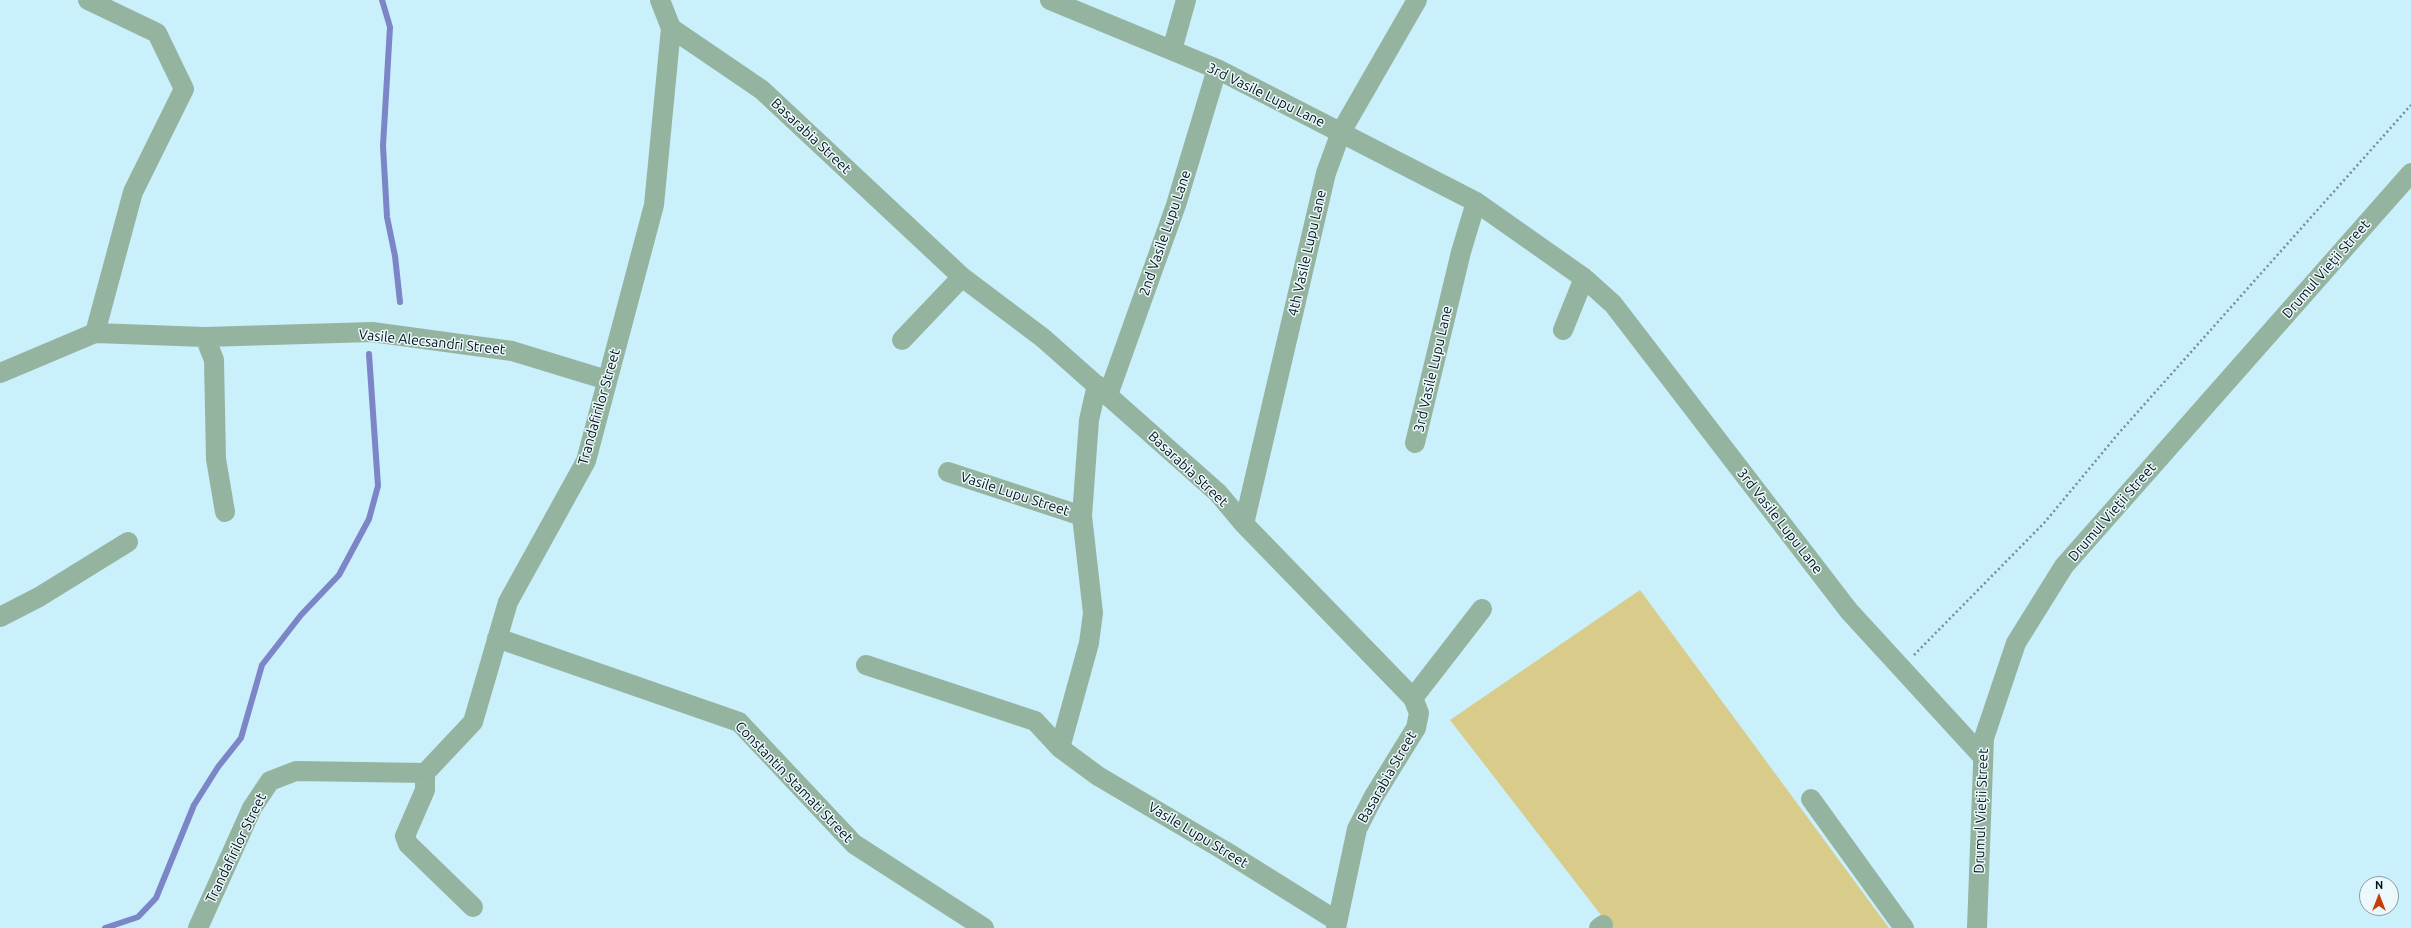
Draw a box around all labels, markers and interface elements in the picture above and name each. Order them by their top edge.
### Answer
street label: 3rd Vasile Lupu Lane [1204,59,1328,131]
street label: Basarabia Street [768,95,854,177]
street label: 2nd Vasile Lupu Lane [1136,168,1194,298]
street label: 4th Vasile Lupu Lane [1284,188,1330,318]
street label: Drumul Vieții Street [2279,216,2373,322]
street label: 3rd Vasile Lupu Lane [1410,304,1456,434]
street label: Vasile Alecsandri Street [358,326,506,358]
street label: Trandafirilor Street [574,347,624,467]
street label: Basarabia Street [1145,428,1231,510]
street label: Drumul Vieții Street [2065,459,2159,565]
street label: 3rd Vasile Lupu Lane [1734,465,1826,577]
street label: Vasile Lupu Street [958,468,1072,520]
street label: Constantin Stamati Street [732,718,856,846]
street label: Basarabia Street [1354,728,1420,826]
street label: Drumul Vieții Street [1970,748,1992,874]
street label: Trandafirilor Street [202,790,270,906]
street label: Vasile Lupu Street [1145,799,1251,871]
north arrow [2359,876,2399,916]
text: N [2375,879,2383,891]

